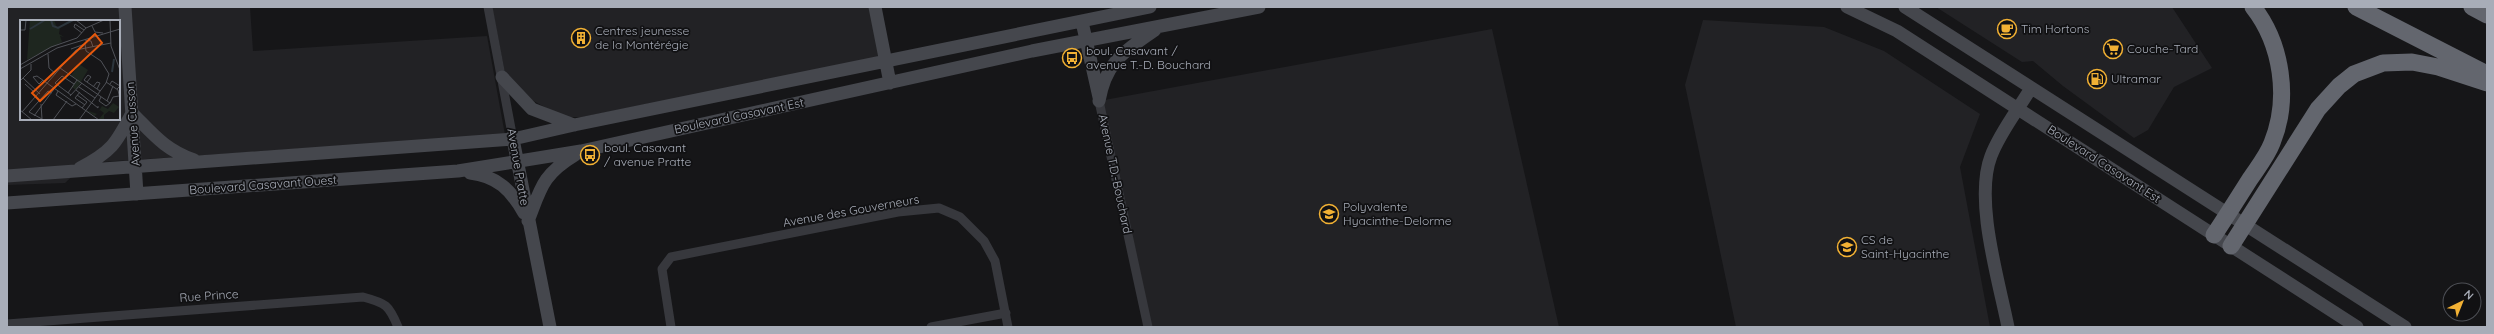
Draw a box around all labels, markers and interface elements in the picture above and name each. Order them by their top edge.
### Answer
cafe icon: Tim Hortons [1996,18,2018,40]
inset map [20,20,120,120]
place label: Tim Hortons [2021,21,2090,36]
place label: Centres jeunesse de la Montérégie [595,23,689,52]
building icon: Centres jeunesse de la Montérégie [570,27,592,49]
supermarket icon: Couche-Tard [2102,38,2124,60]
place label: Couche-Tard [2127,41,2198,56]
place label: boul. Casavant / avenue T.-D. Bouchard [1086,43,1211,72]
bus stop icon: boul. Casavant / avenue T.-D. Bouchard [1061,47,1083,69]
fuel station icon: Ultramar [2086,68,2108,90]
place label: Ultramar [2111,71,2161,86]
street label: Avenue Cusson [122,81,143,167]
street label: Boulevard Casavant Est [673,94,805,137]
street label: Avenue T.D.-Bouchard [1095,113,1135,235]
street label: Boulevard Casavant Est [2045,121,2164,206]
street label: Avenue Pratte [504,127,533,207]
place label: boul. Casavant / avenue Pratte [604,140,692,169]
bus stop icon: boul. Casavant / avenue Pratte [579,144,601,166]
street label: Boulevard Casavant Ouest [189,172,337,197]
street label: Avenue des Gouverneurs [782,191,921,230]
place label: Polyvalente Hyacinthe-Delorme [1343,199,1452,228]
school or university icon: Polyvalente Hyacinthe-Delorme [1318,203,1340,225]
place label: CS de Saint-Hyacinthe [1861,232,1950,261]
school or university icon: CS de Saint-Hyacinthe [1836,236,1858,258]
north arrow [2442,282,2482,322]
street label: Rue Prince [179,286,239,305]
text: N [2461,287,2477,303]

